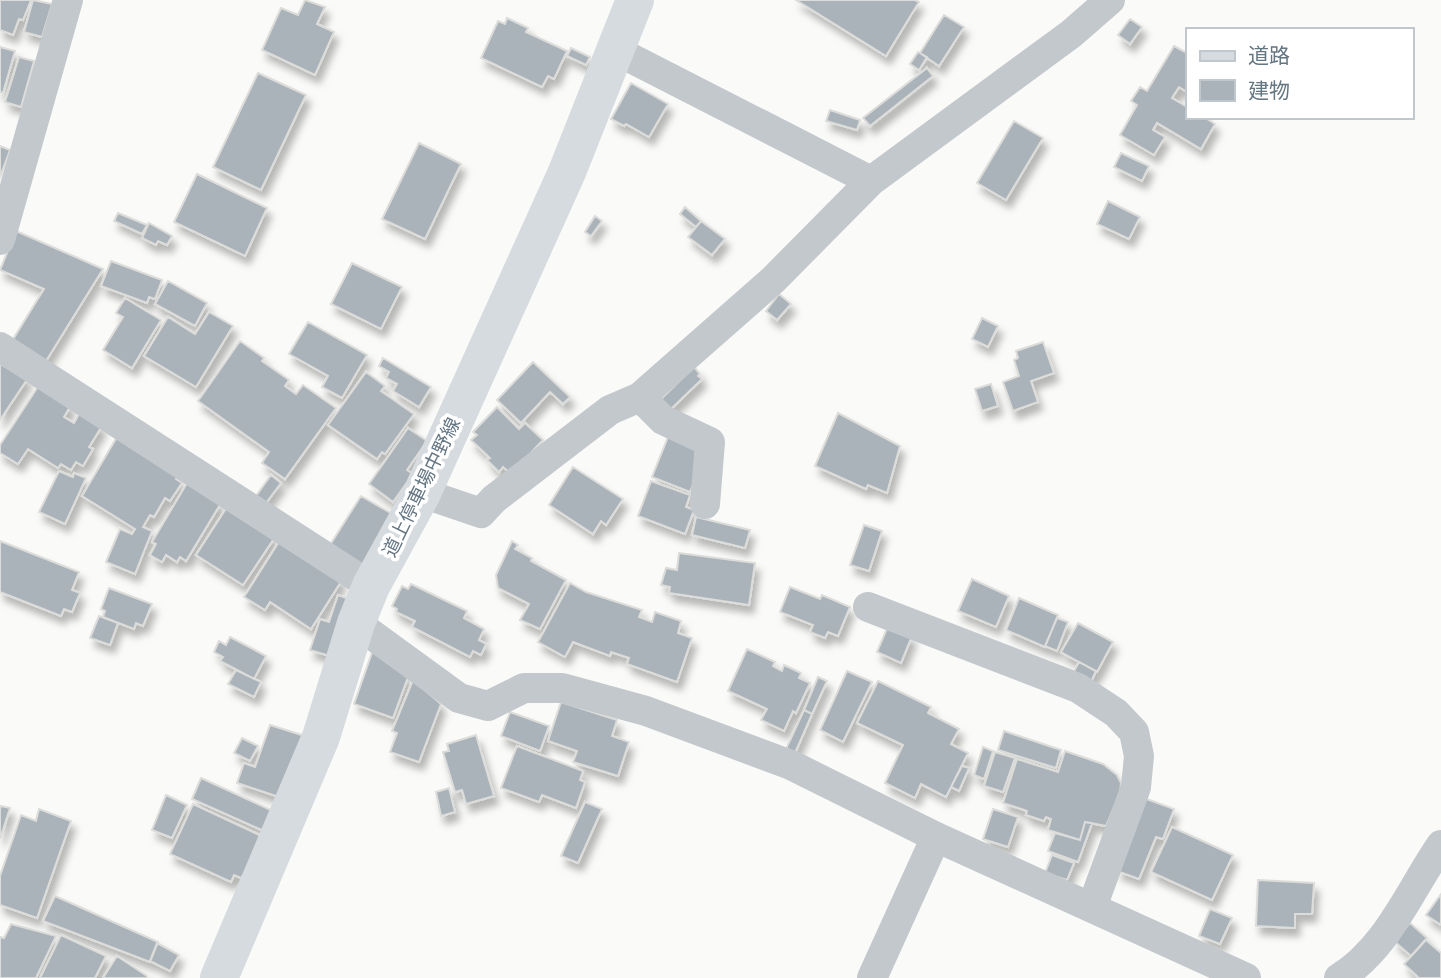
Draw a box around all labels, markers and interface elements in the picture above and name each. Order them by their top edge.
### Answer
legend [1186,28,1413,119]
text: 道路 [1248,42,1290,68]
text: 建物 [1248,77,1290,103]
street label: 道上停車場中野線 [377,413,465,561]

